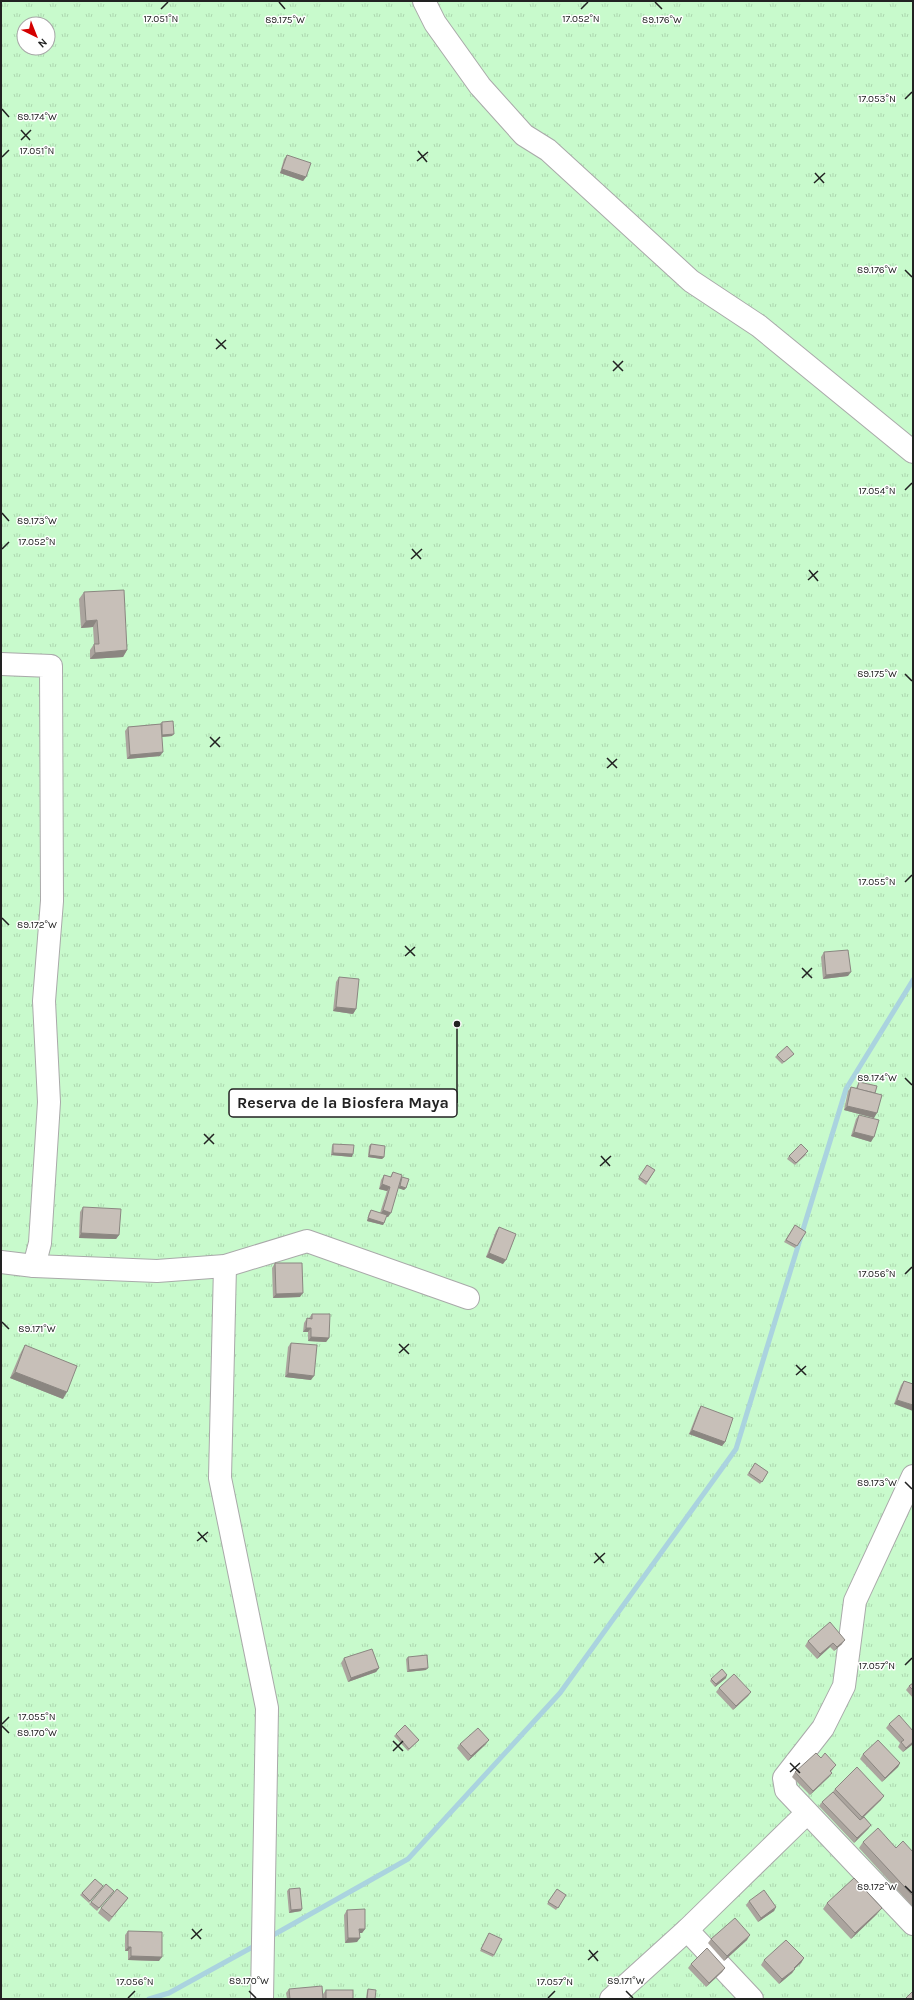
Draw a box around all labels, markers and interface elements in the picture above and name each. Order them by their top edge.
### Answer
text: 17.051°N [144,13,178,25]
text: 17.052°N [562,13,600,25]
text: 89.175°W [265,14,305,26]
text: 89.176°W [642,14,682,26]
north arrow [16,16,56,56]
text: N [35,36,50,50]
text: 17.053°N [858,93,896,105]
text: 89.174°W [17,111,57,123]
text: 17.051°N [20,145,54,157]
text: 89.176°W [857,264,897,276]
text: 17.054°N [858,485,896,497]
text: 89.173°W [17,515,57,527]
text: 17.052°N [18,536,56,548]
text: 89.175°W [857,668,897,680]
text: 17.055°N [858,876,896,888]
text: 89.172°W [17,919,57,931]
text: 89.174°W [857,1072,897,1084]
callout: Reserva de la Biosfera Maya [229,1089,457,1117]
text: Reserva de la Biosfera Maya [237,1093,449,1112]
text: 17.056°N [858,1268,896,1280]
text: 89.171°W [18,1323,56,1335]
text: 89.173°W [857,1477,897,1489]
text: 17.057°N [859,1660,895,1672]
text: 17.055°N [18,1711,56,1723]
text: 89.170°W [17,1727,57,1739]
text: 89.172°W [857,1881,897,1893]
text: 89.170°W [229,1975,269,1987]
text: 89.171°W [607,1975,645,1987]
text: 17.056°N [116,1976,154,1988]
text: 17.057°N [537,1976,573,1988]

